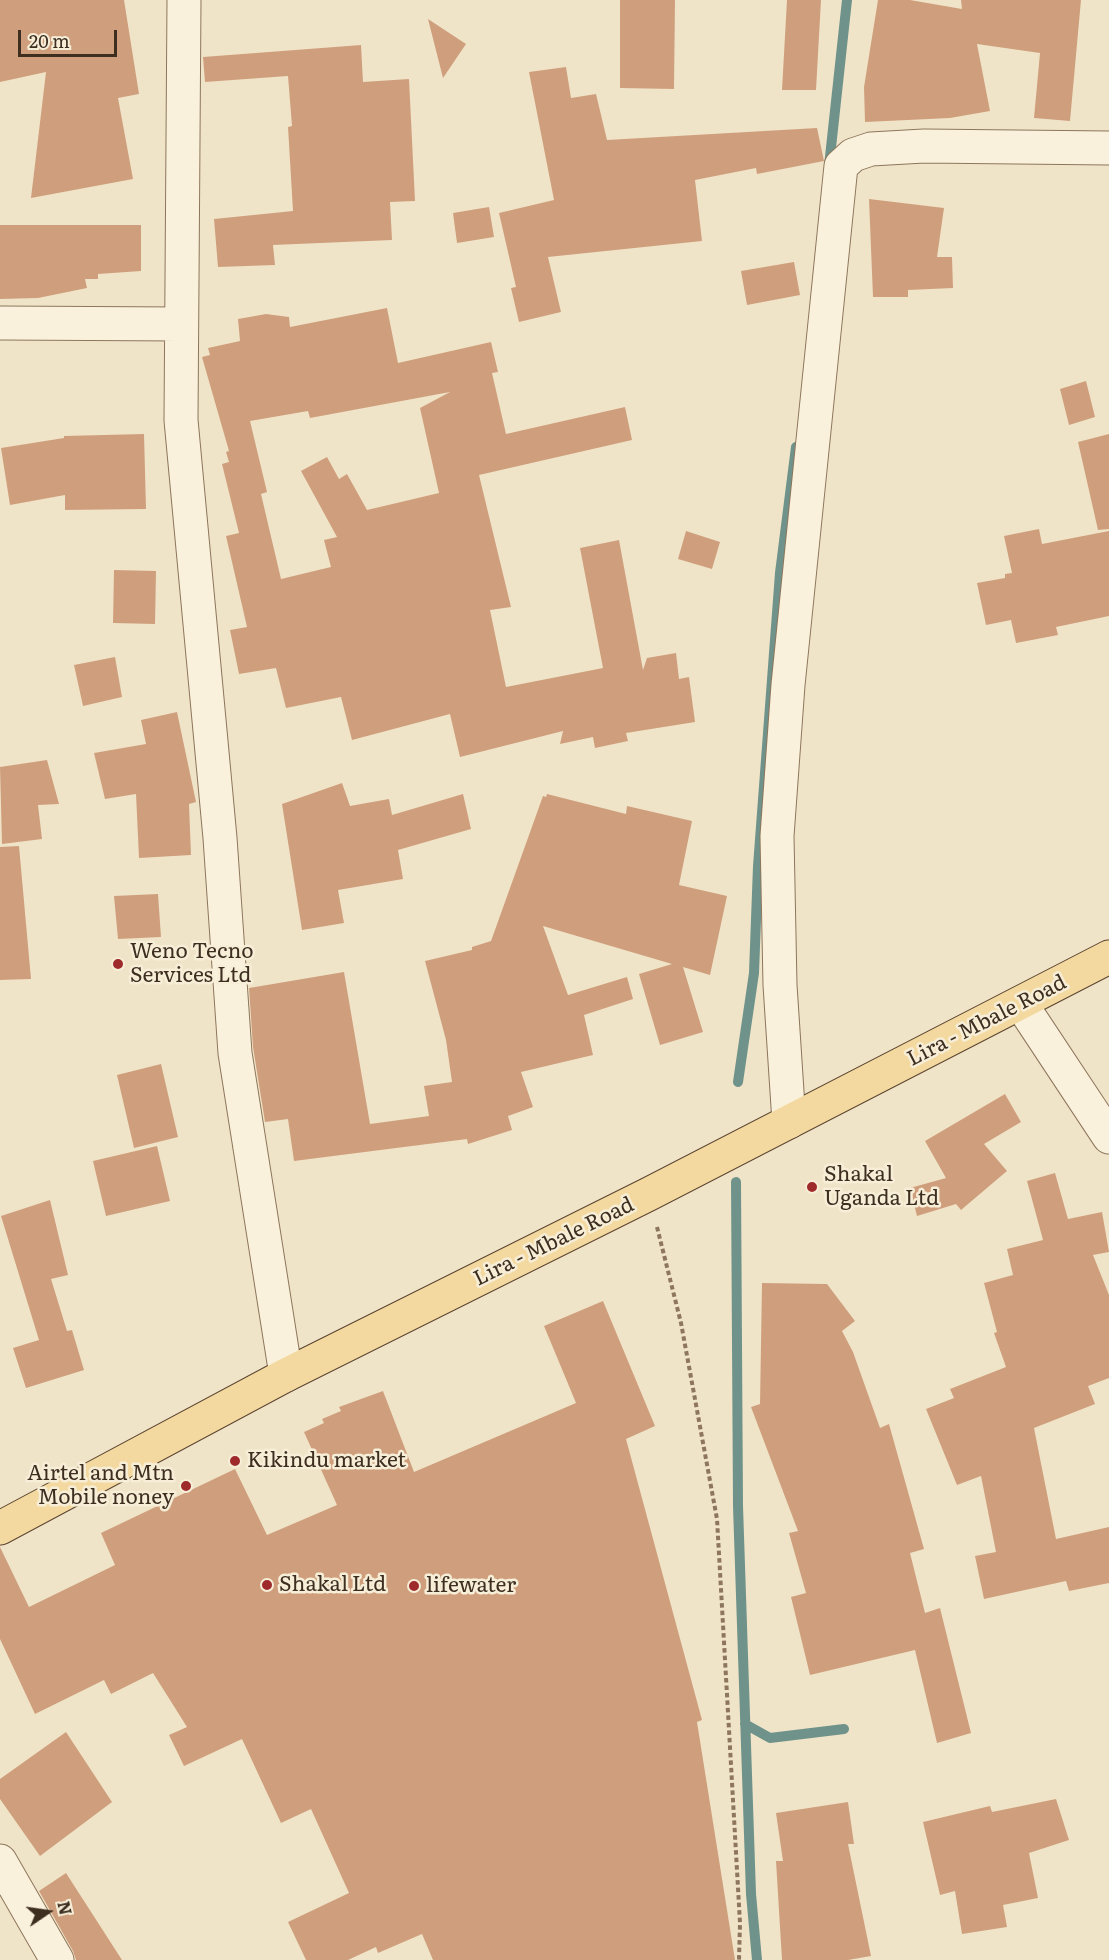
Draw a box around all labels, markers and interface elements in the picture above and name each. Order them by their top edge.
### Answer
scale bar [21,18,120,56]
text: 20 m [29,27,70,54]
place label: Weno Tecno Services Ltd [130,939,254,989]
marker: Weno Tecno Services Ltd [111,957,125,971]
street label: Lira - Mbale Road [903,970,1071,1072]
place label: Shakal Uganda Ltd [824,1162,939,1212]
marker: Shakal Uganda Ltd [805,1180,819,1194]
street label: Lira - Mbale Road [470,1192,638,1292]
place label: Kikindu market [247,1448,406,1474]
marker: Kikindu market [228,1454,242,1468]
place label: Airtel and Mtn Mobile noney [27,1461,174,1511]
marker: Airtel and Mtn Mobile noney [179,1479,193,1493]
place label: Shakal Ltd [279,1572,386,1598]
place label: lifewater [426,1573,516,1599]
marker: Shakal Ltd [260,1578,274,1592]
marker: lifewater [407,1579,421,1593]
north arrow [18,1882,78,1942]
text: N [52,1899,79,1917]

